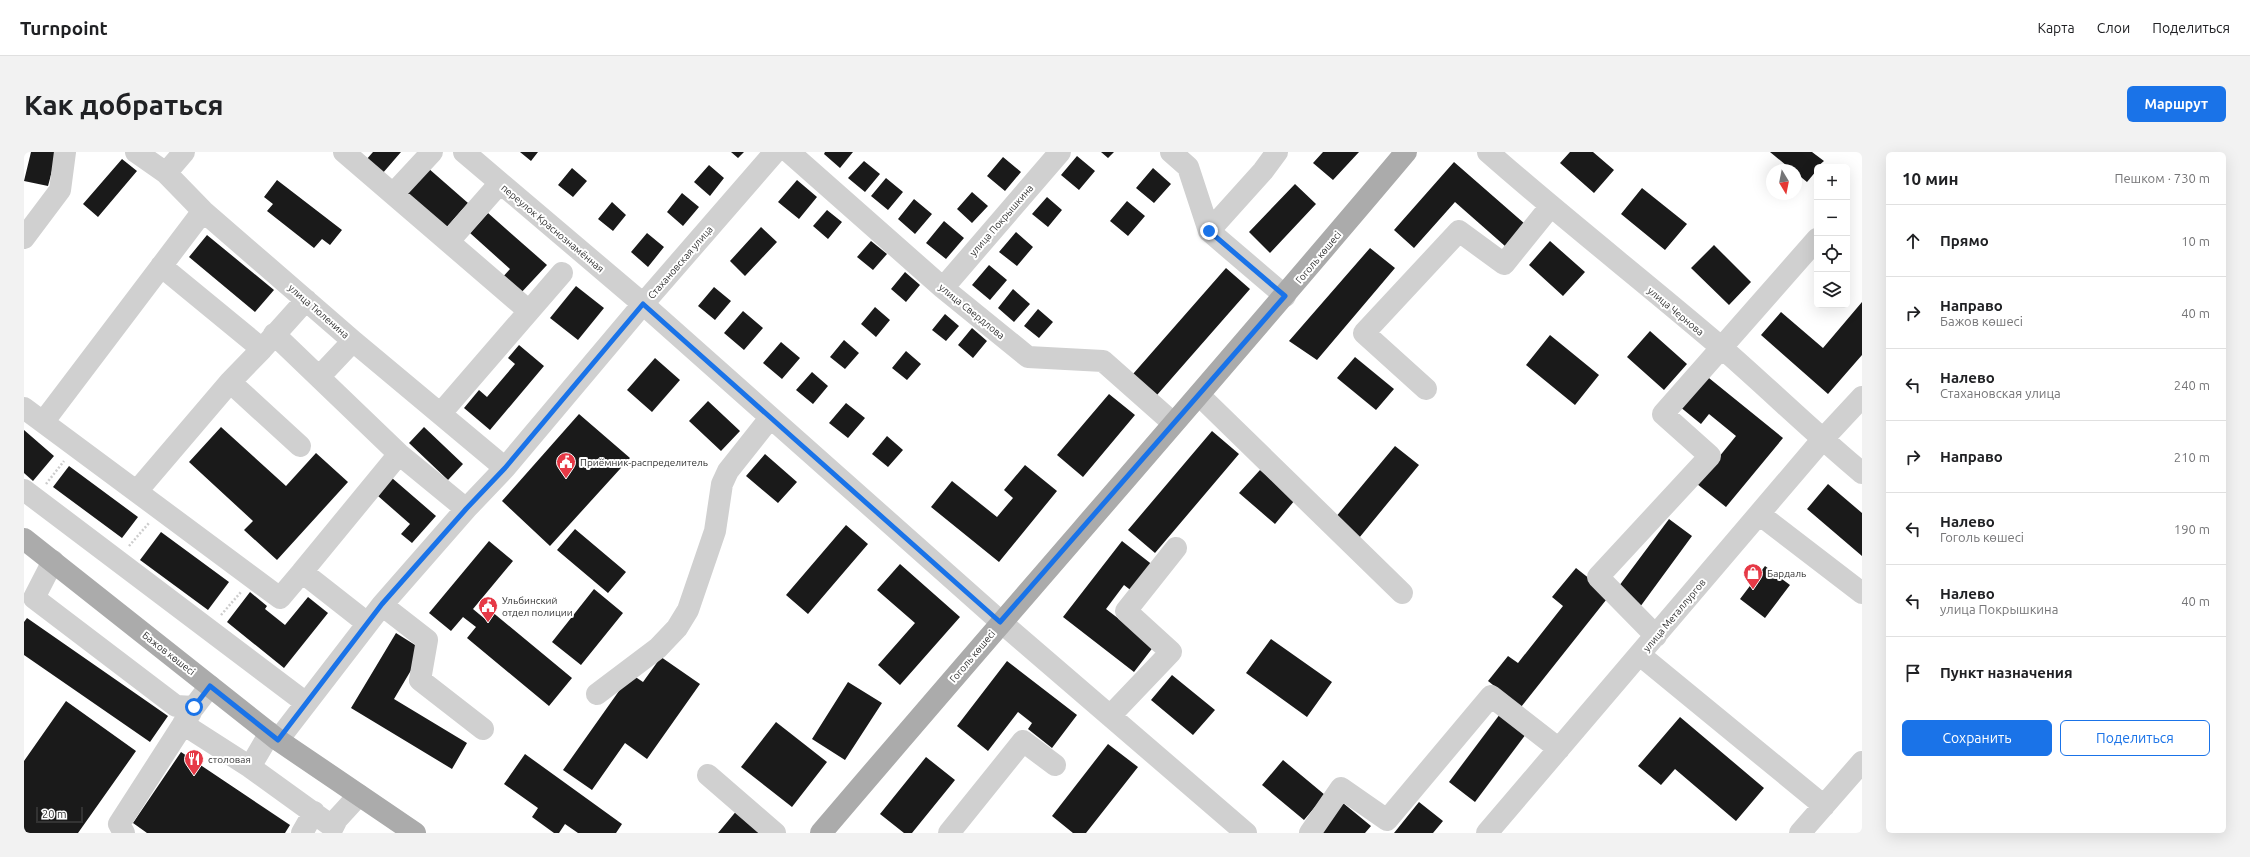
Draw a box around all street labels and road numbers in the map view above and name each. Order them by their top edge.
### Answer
street label: переулок Краснознамённая [499,182,606,275]
street label: улица Покрышкина [967,182,1035,258]
street label: Стахановская улица [646,224,715,301]
street label: Гоголь көшесі [1293,229,1343,286]
street label: улица Тюленина [286,282,351,341]
street label: улица Свердлова [937,282,1007,341]
street label: улица Чернова [1645,285,1706,338]
street label: улица Металлургов [1641,577,1708,654]
street label: Гоголь көшесі [947,628,997,685]
street label: Бажов көшесі [140,629,197,677]

